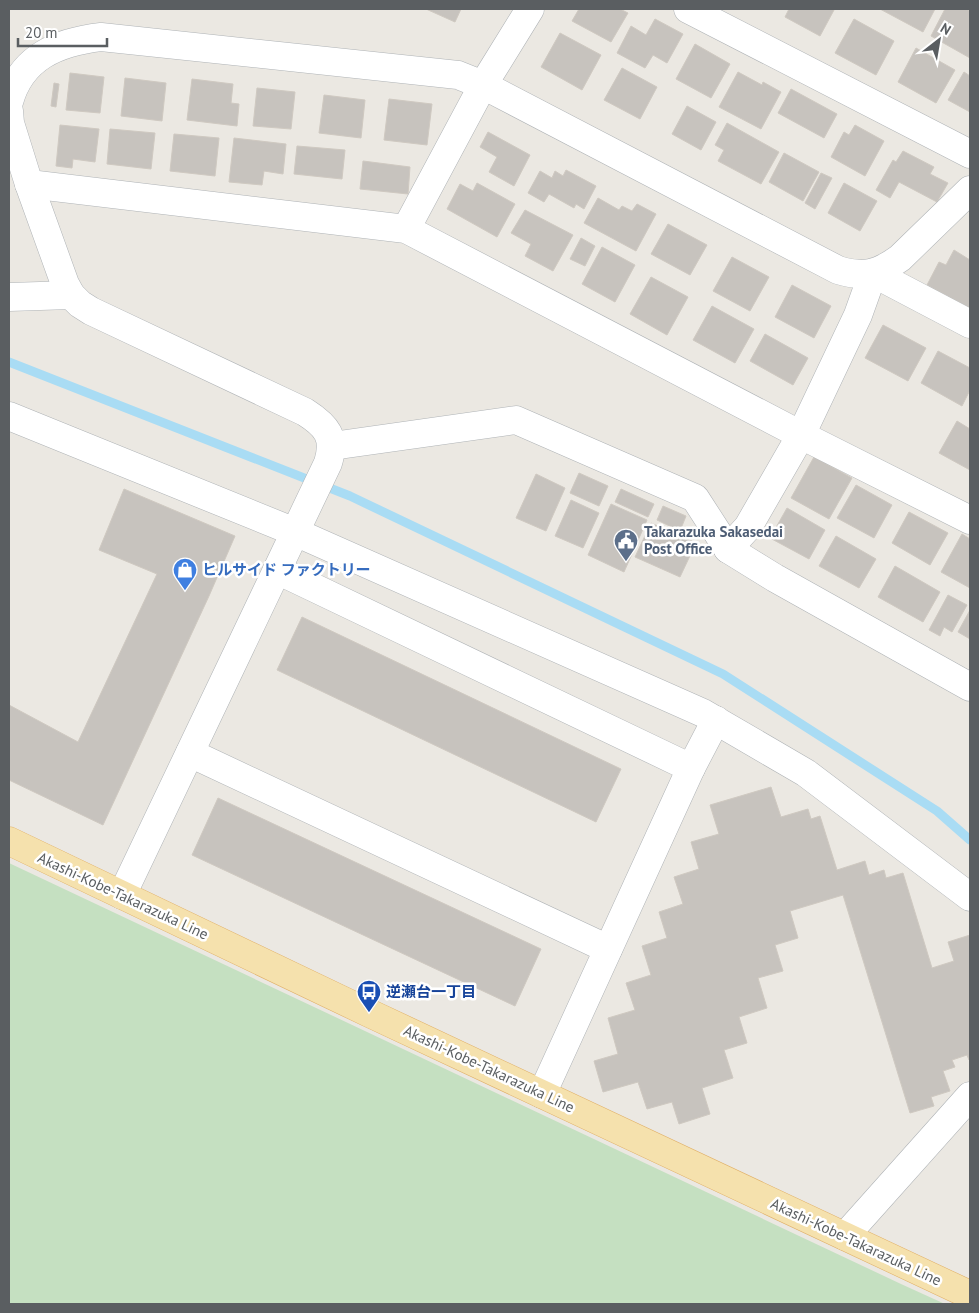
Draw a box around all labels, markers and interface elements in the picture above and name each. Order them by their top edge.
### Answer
scale bar [18,15,106,47]
north arrow [914,15,964,65]
text: N [937,19,954,39]
text: 20 m [25,23,58,42]
place label: Takarazuka Sakasedai Post Office [644,522,783,558]
public building icon: Takarazuka Sakasedai Post Office [613,528,639,562]
shop icon: ヒルサイド ファクトリー [172,557,198,591]
place label: ヒルサイド ファクトリー [202,560,371,579]
street label: Akashi-Kobe-Takarazuka Line [35,848,212,943]
bus stop icon: 逆瀬台一丁目 [356,979,382,1013]
place label: 逆瀬台一丁目 [386,982,476,1001]
street label: Akashi-Kobe-Takarazuka Line [401,1021,578,1116]
street label: Akashi-Kobe-Takarazuka Line [768,1194,945,1289]

